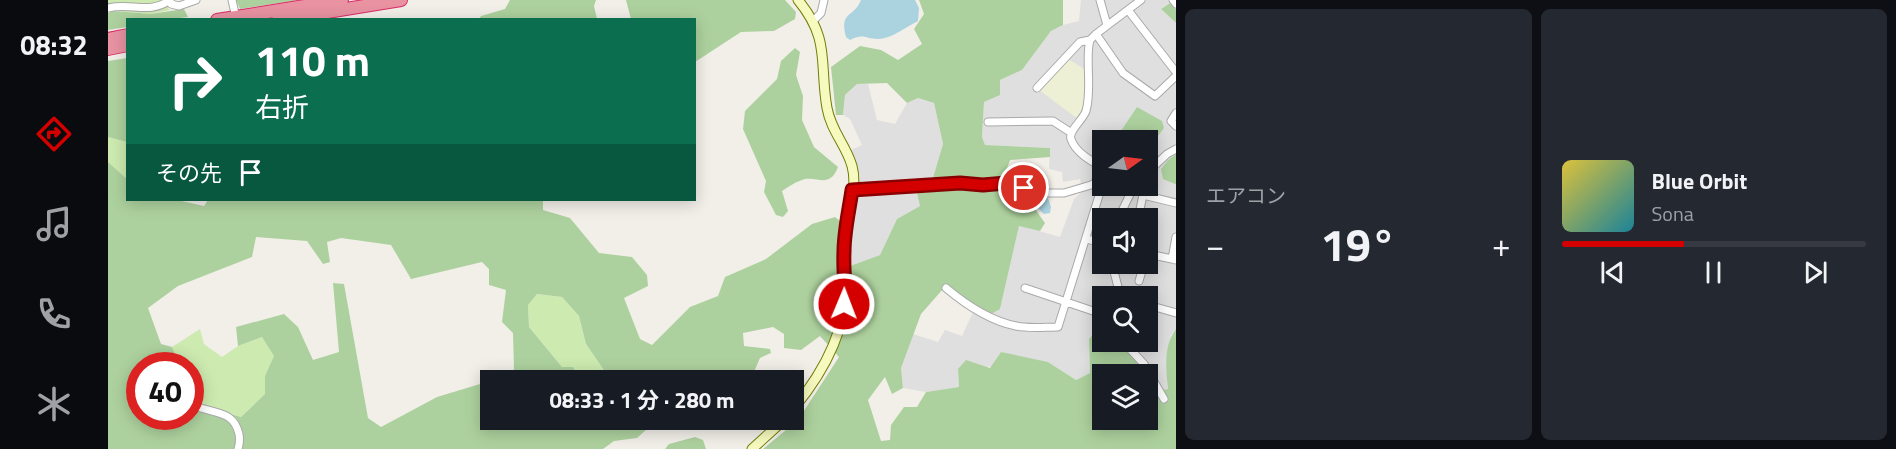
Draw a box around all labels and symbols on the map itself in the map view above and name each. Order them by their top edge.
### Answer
north arrow [1092,130,1158,196]
pin [998,162,1049,213]
position arrow [812,272,876,336]
speed limit sign: 40 [126,352,204,430]

